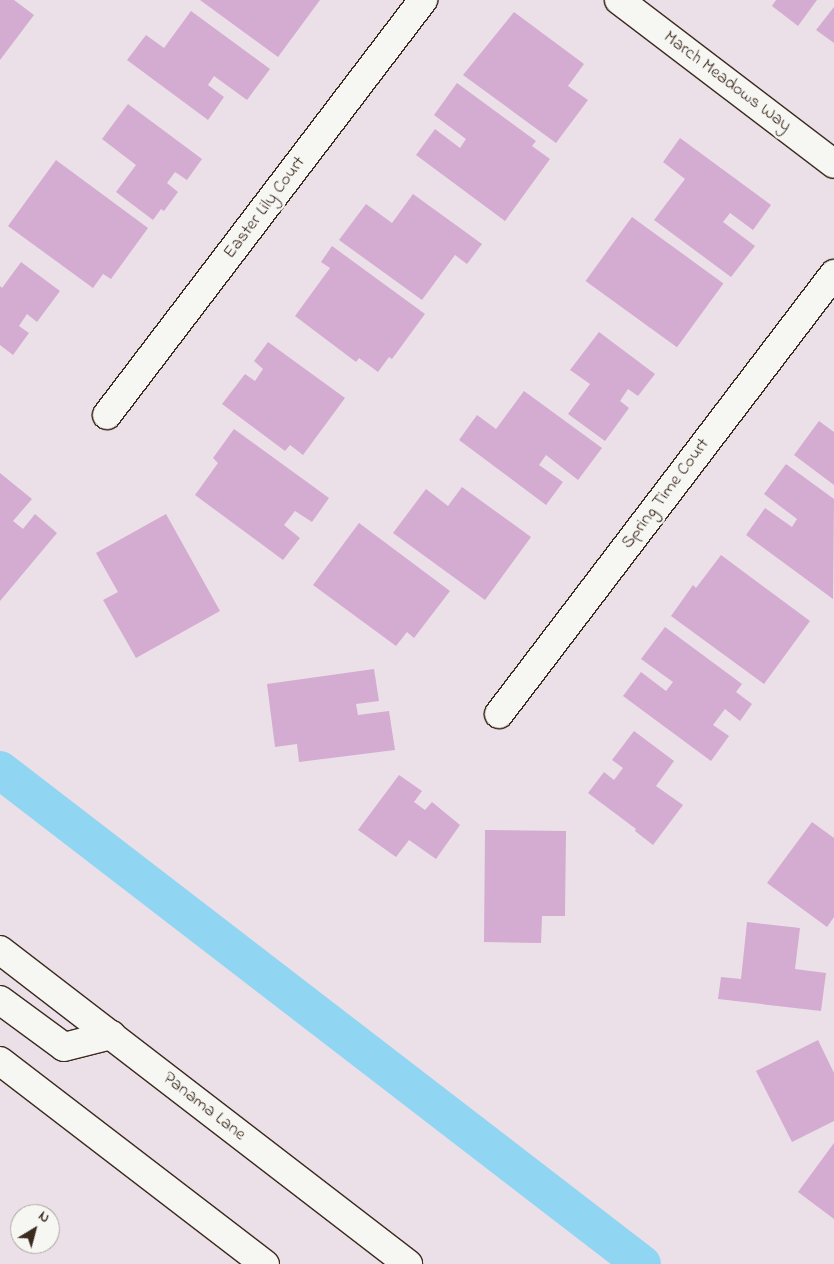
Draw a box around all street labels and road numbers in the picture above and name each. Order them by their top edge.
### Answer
street label: March Meadows Way [659,27,795,137]
street label: Easter Lily Court [220,153,310,263]
street label: Spring Time Court [617,434,715,554]
street label: Panama Lane [158,1068,250,1146]

